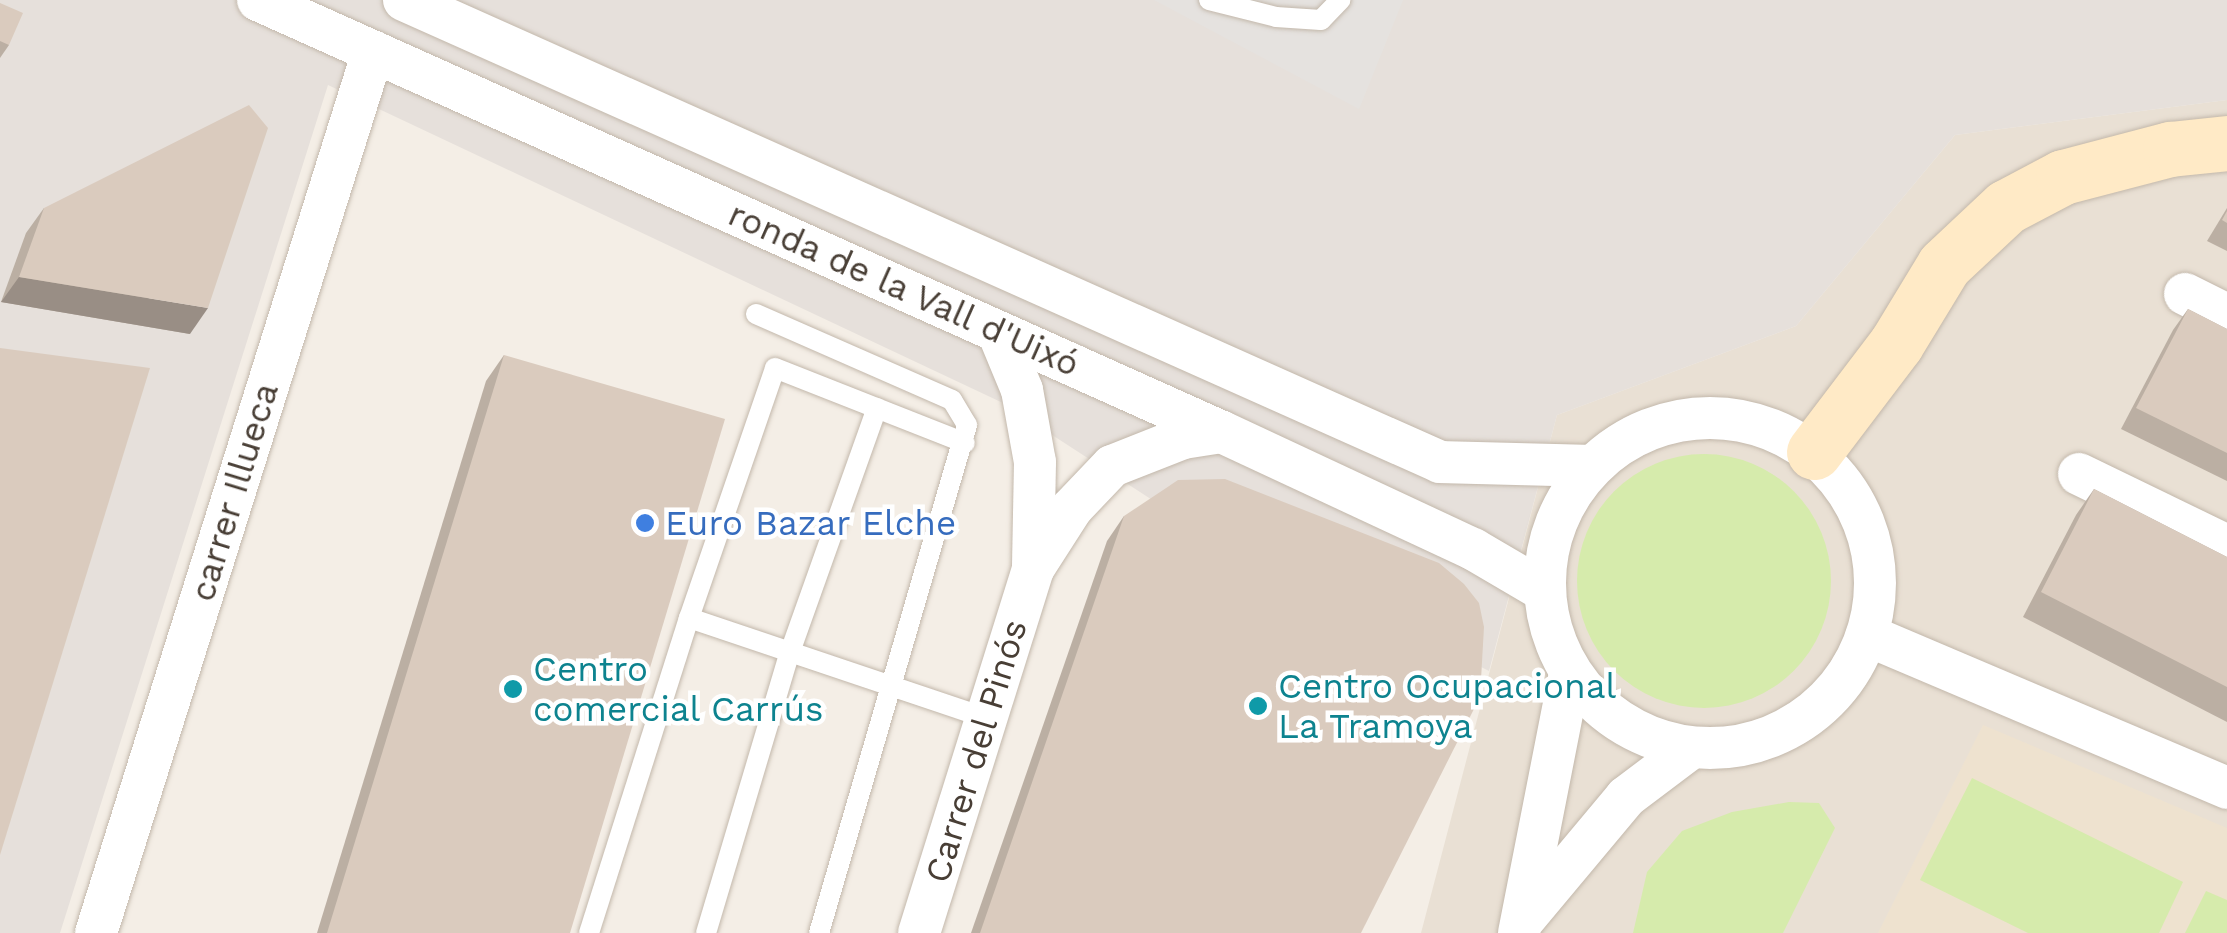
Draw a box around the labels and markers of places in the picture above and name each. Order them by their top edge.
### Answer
place label: Euro Bazar Elche [665,502,957,544]
marker: Euro Bazar Elche [634,512,656,534]
place label: Centro comercial Carrús [533,648,825,730]
place label: Centro Ocupacional La Tramoya [1278,665,1616,747]
marker: Centro comercial Carrús [502,678,524,700]
marker: Centro Ocupacional La Tramoya [1247,695,1269,717]

